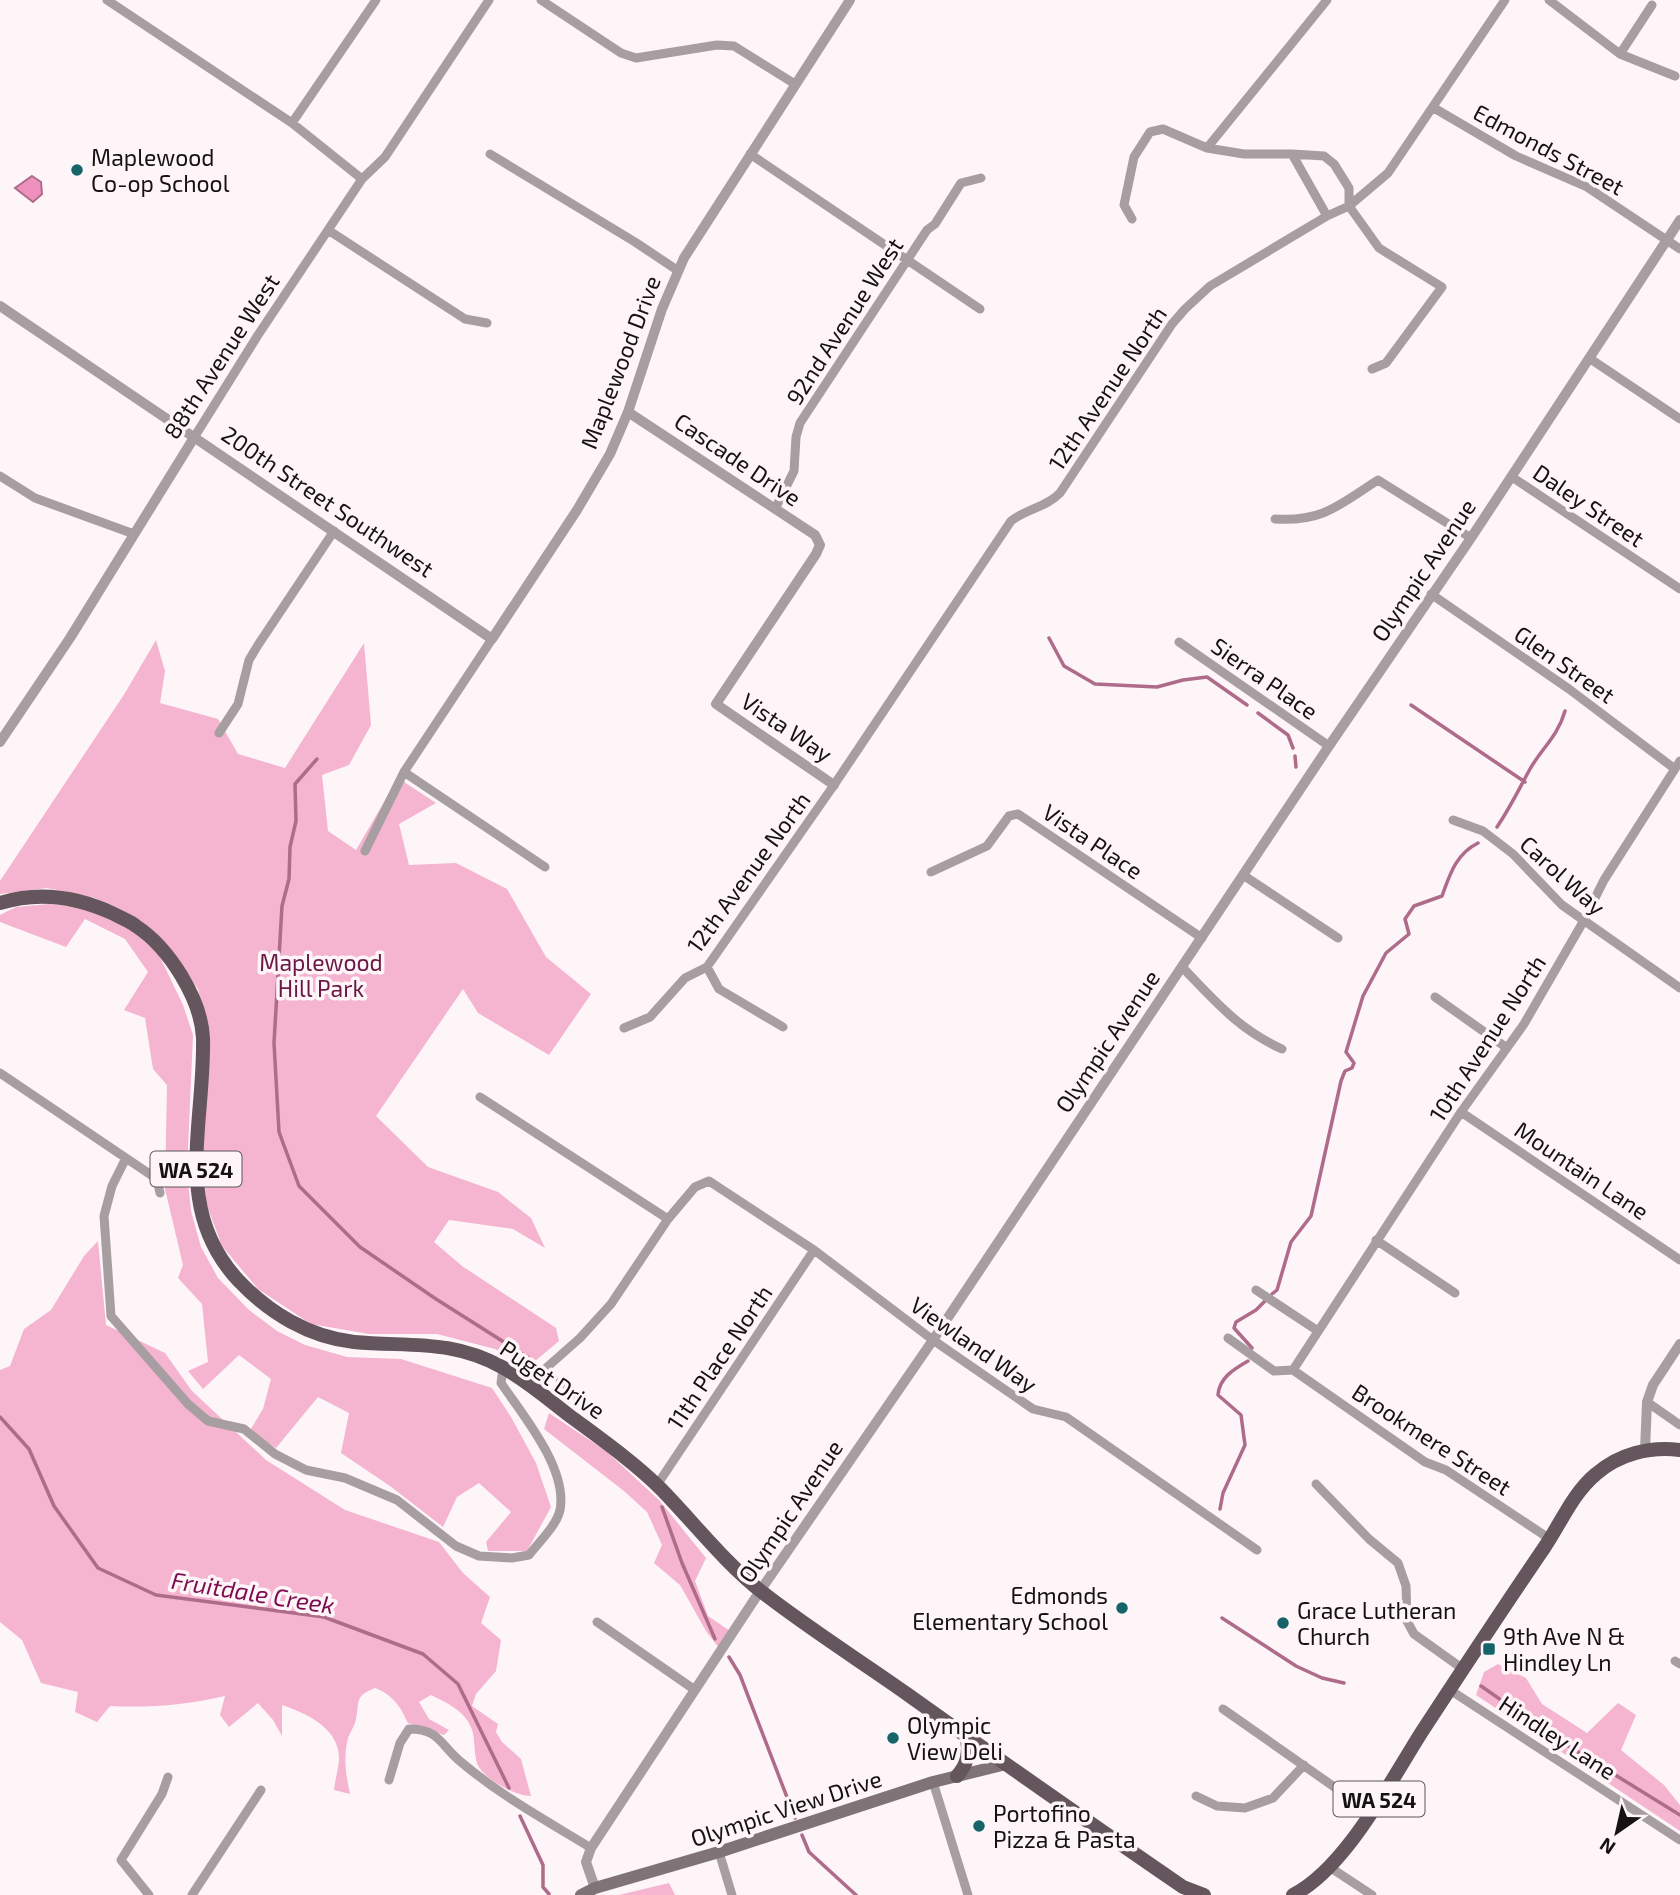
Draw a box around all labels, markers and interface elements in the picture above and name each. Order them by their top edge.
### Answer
street label: Edmonds Street [1469,98,1629,201]
place label: Maplewood Co-op School [91,143,230,197]
marker: Maplewood Co-op School [69,162,85,178]
street label: 92nd Avenue West [780,232,909,410]
street label: 88th Avenue West [157,268,285,444]
street label: Maplewood Drive [574,271,666,453]
street label: 12th Avenue North [1042,301,1172,475]
street label: Cascade Drive [669,406,807,512]
street label: 200th Street Southwest [217,420,440,583]
street label: Daley Street [1528,458,1650,552]
street label: Olympic Avenue [1365,493,1481,647]
street label: Glen Street [1509,619,1621,709]
street label: Sierra Place [1206,631,1324,725]
street label: Vista Way [736,686,838,768]
street label: 12th Avenue North [680,786,816,958]
street label: Vista Place [1038,797,1148,885]
street label: Carol Way [1515,829,1611,921]
park label: Maplewood Hill Park [259,948,383,1002]
street label: 10th Avenue North [1423,950,1551,1126]
street label: Olympic Avenue [1049,964,1165,1118]
street label: Mountain Lane [1510,1115,1654,1225]
road number: WA 524 [150,1152,242,1186]
street label: 11th Place North [660,1280,778,1434]
street label: Viewland Way [905,1290,1043,1398]
street label: Puget Drive [495,1334,611,1424]
street label: Brookmere Street [1347,1377,1517,1501]
street label: Olympic Avenue [732,1434,848,1588]
water label: Fruitdale Creek [169,1565,337,1619]
place label: Edmonds Elementary School [912,1581,1108,1635]
place label: Grace Lutheran Church [1297,1596,1456,1650]
marker: Edmonds Elementary School [1114,1600,1130,1616]
marker: Grace Lutheran Church [1275,1615,1291,1631]
place label: 9th Ave N & Hindley Ln [1503,1622,1625,1676]
marker: 9th Ave N & Hindley Ln [1481,1641,1497,1657]
street label: Hindley Lane [1494,1689,1622,1785]
place label: Olympic View Deli [907,1711,1003,1765]
marker: Olympic View Deli [885,1730,901,1746]
street label: Olympic View Drive [687,1764,885,1852]
road number: WA 524 [1334,1782,1424,1816]
north arrow [1582,1797,1652,1867]
place label: Portofino Pizza & Pasta [993,1799,1136,1853]
marker: Portofino Pizza & Pasta [971,1818,987,1834]
text: N [1595,1833,1619,1860]

